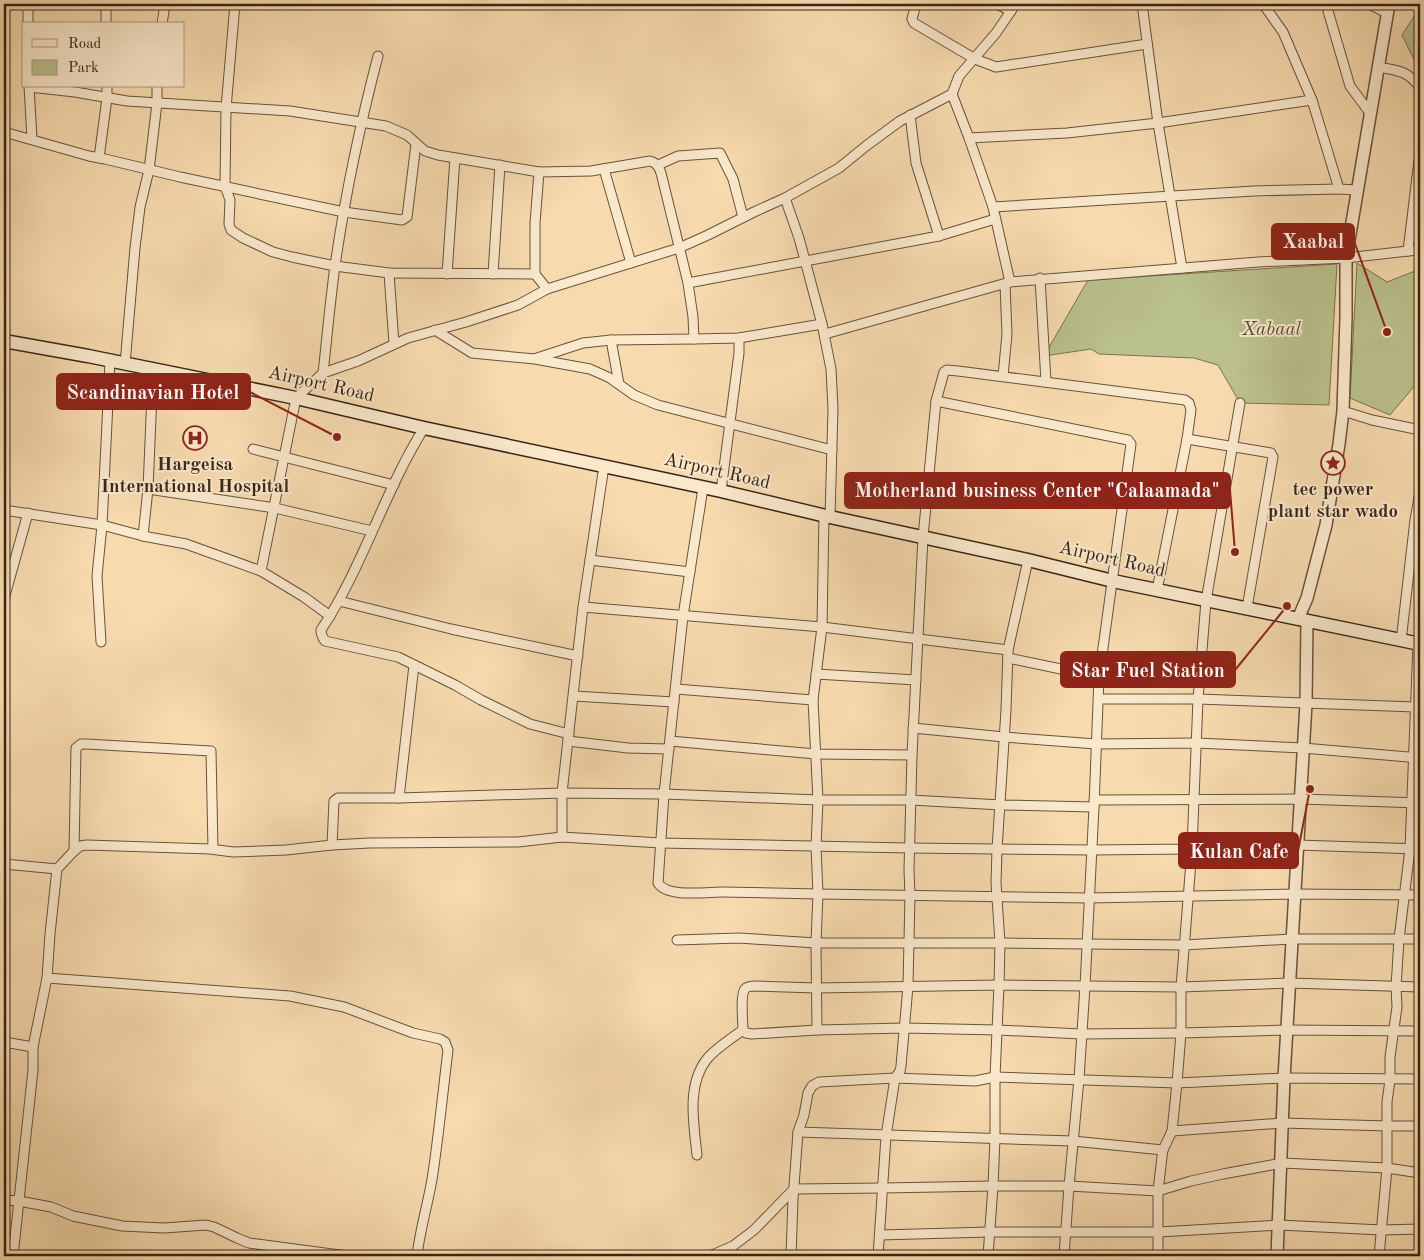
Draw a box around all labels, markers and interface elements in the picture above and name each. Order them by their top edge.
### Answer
legend [22,22,185,88]
text: Road [68,37,102,52]
text: Park [68,61,99,76]
callout: Xaabal [1272,224,1354,259]
text: Xaabal [1282,233,1344,253]
park label: Xabaal [1241,321,1302,340]
street label: Airport Road [266,364,376,407]
callout: Scandinavian Hotel [57,374,250,409]
text: Scandinavian Hotel [67,384,239,404]
hospital icon: Hargeisa International Hospital [182,425,208,451]
place icon: tec power plant star wado [1320,450,1346,476]
street label: Airport Road [662,451,772,494]
place label: Hargeisa International Hospital [101,456,289,497]
callout: Motherland business Center "Calaamada" [845,473,1230,508]
place label: tec power plant star wado [1268,481,1398,522]
text: Motherland business Center "Calaamada" [854,482,1220,502]
street label: Airport Road [1057,539,1167,582]
callout: Star Fuel Station [1061,652,1235,687]
text: Star Fuel Station [1071,662,1225,682]
callout: Kulan Cafe [1179,833,1298,868]
text: Kulan Cafe [1189,843,1289,863]

